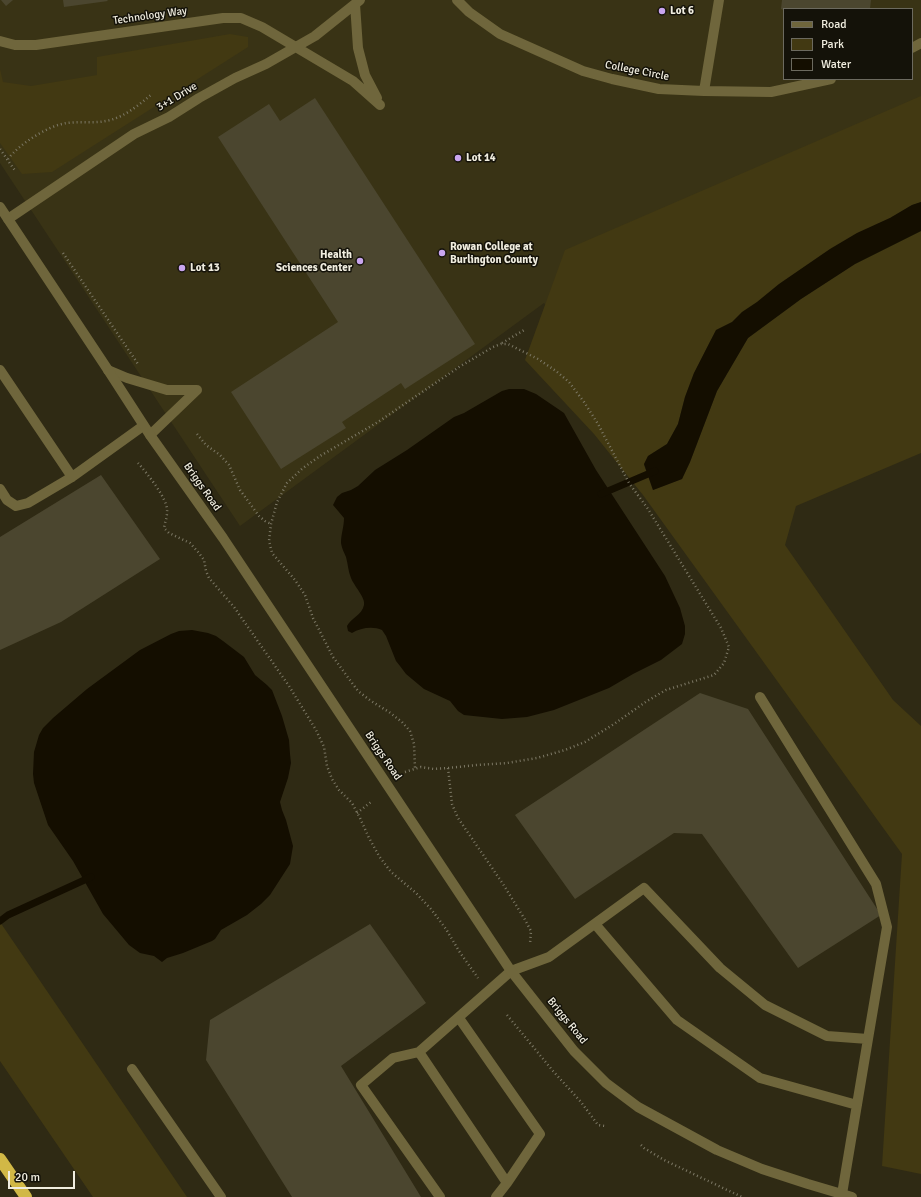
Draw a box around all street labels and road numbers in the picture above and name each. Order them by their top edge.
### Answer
street label: Technology Way [112,4,188,28]
street label: College Circle [604,58,670,84]
street label: 3+1 Drive [154,80,200,114]
street label: Briggs Road [181,460,223,514]
street label: Briggs Road [362,729,404,783]
street label: Briggs Road [544,995,590,1047]

